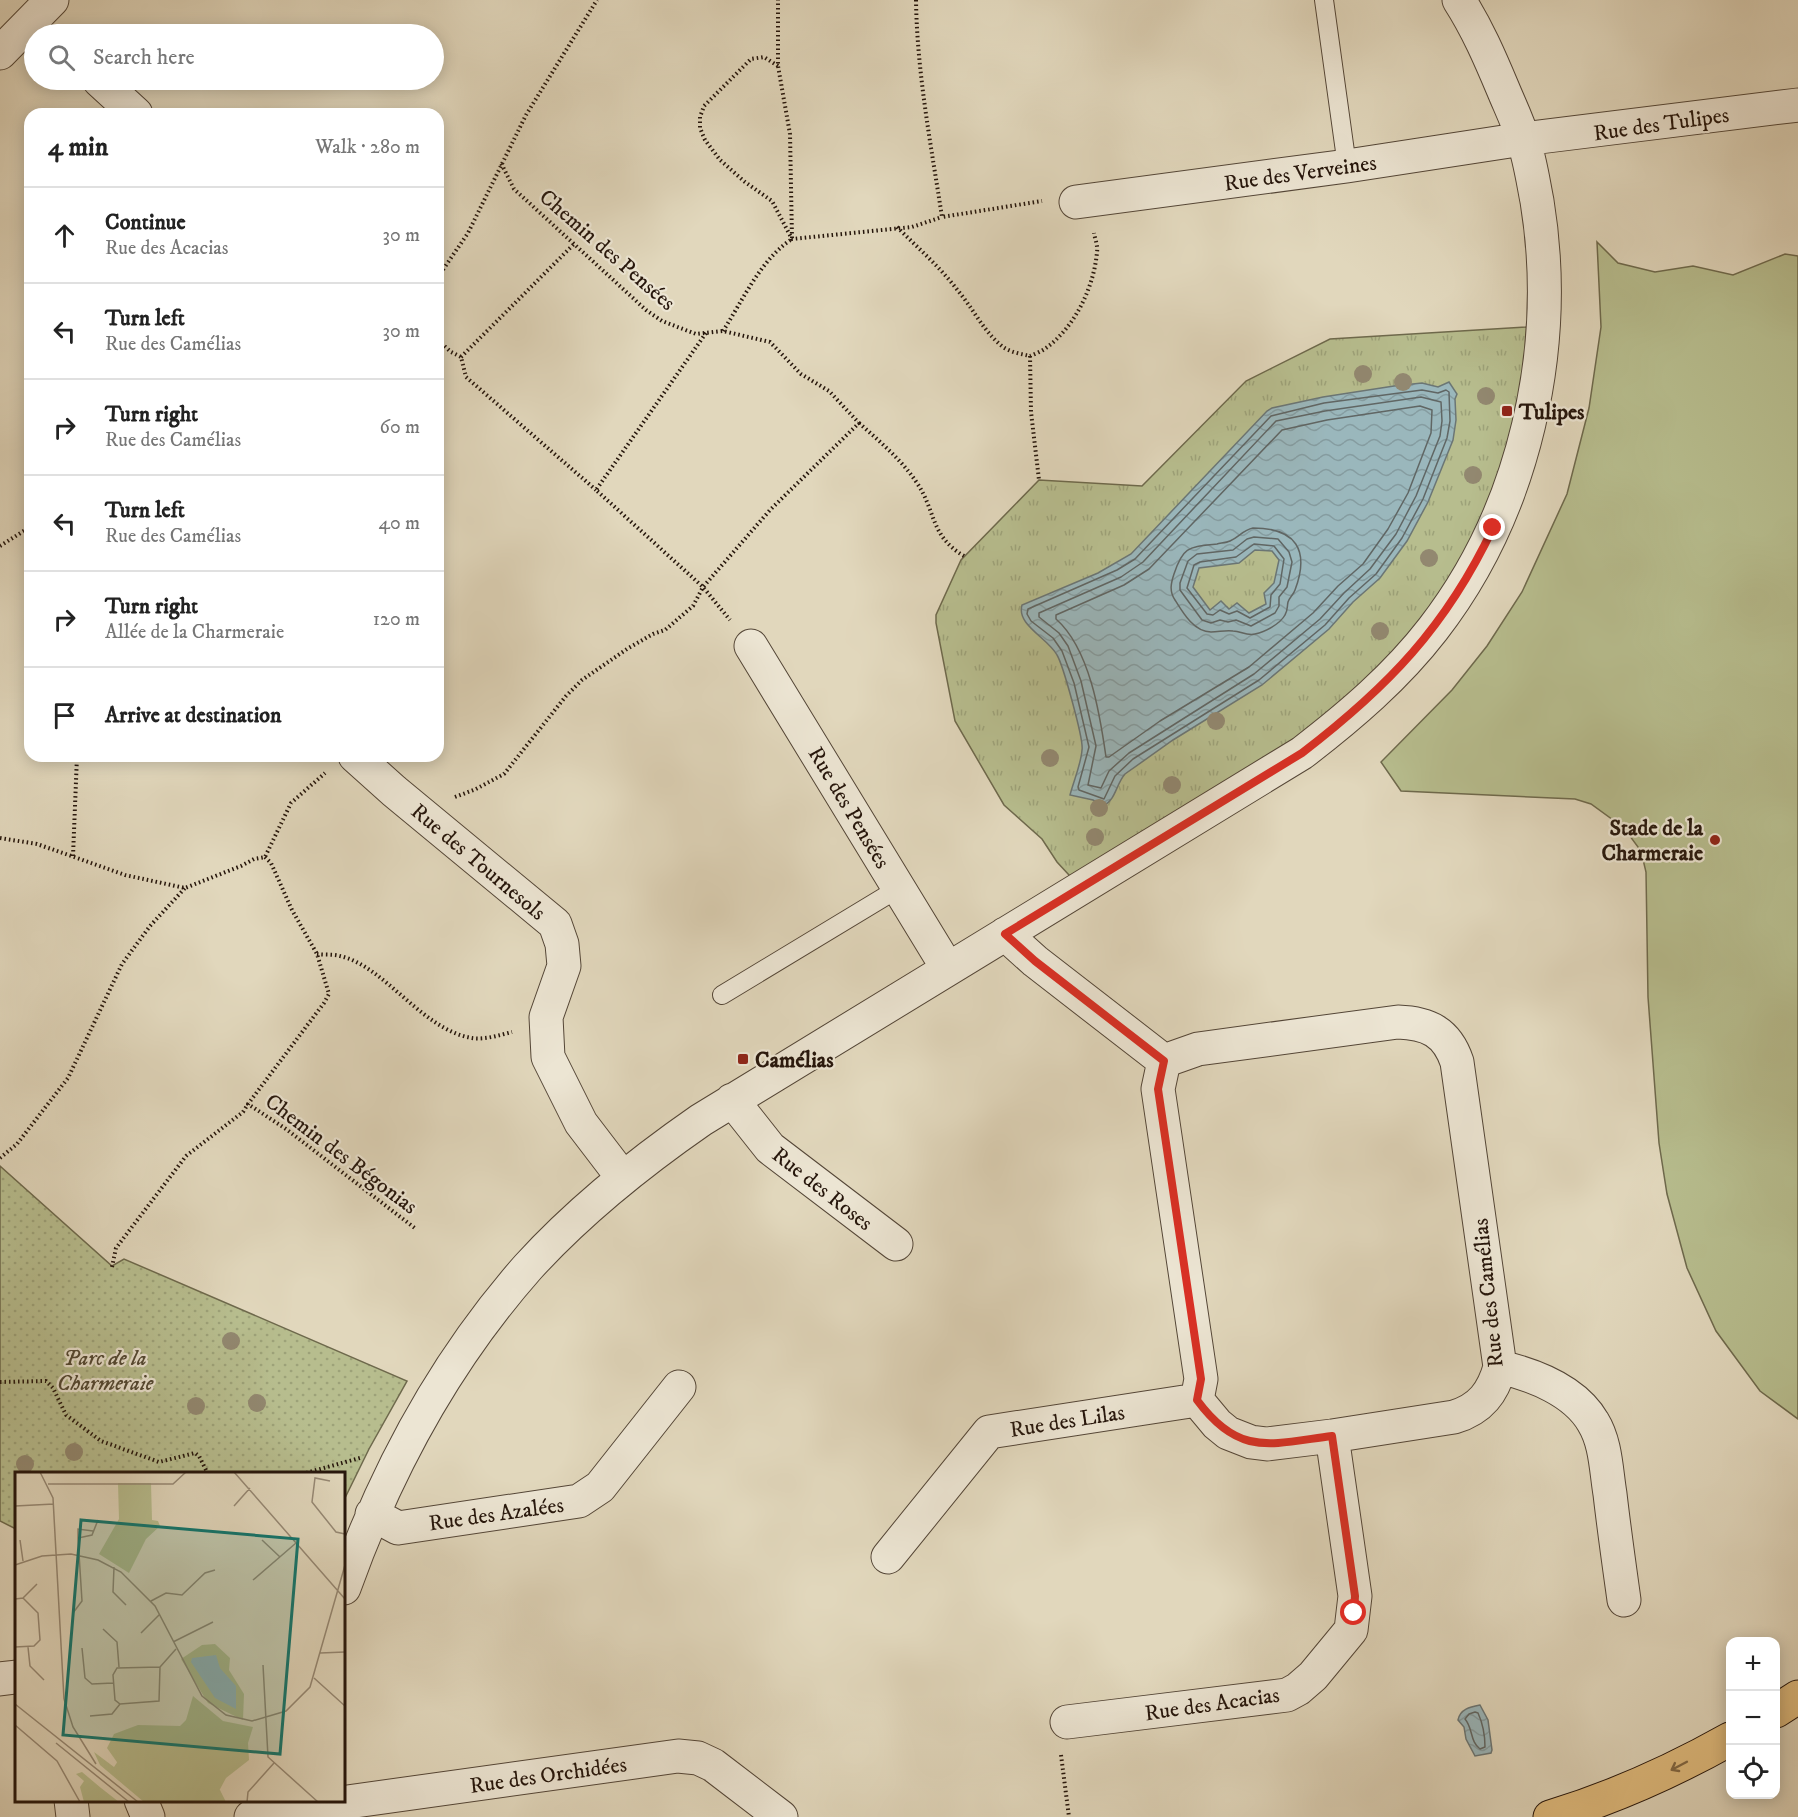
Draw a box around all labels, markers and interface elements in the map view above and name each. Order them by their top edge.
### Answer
search box [24,24,444,90]
icon: search [45,41,78,74]
text: Search here [93,44,195,71]
street label: Rue des Tulipes [1592,102,1731,147]
text: 4 min [48,131,108,164]
text: Walk · 280 m [315,135,420,160]
street label: Rue des Verveines [1222,149,1378,198]
street label: Chemin des Pensées [533,184,681,317]
text: Continue [105,209,186,236]
icon: ahead [48,219,81,252]
text: 30 m [382,223,420,248]
text: Rue des Acacias [105,236,229,261]
text: Turn left [105,305,185,332]
icon: left [48,315,81,348]
text: 30 m [382,319,420,344]
text: Rue des Camélias [105,332,241,357]
place label: Tulipes [1518,399,1585,426]
text: Turn right [105,401,198,428]
marker: Tulipes [1500,404,1514,418]
icon: right [48,411,81,444]
text: 60 m [380,415,420,440]
text: Rue des Camélias [105,428,241,453]
text: Turn left [105,497,185,524]
icon: left [48,507,81,540]
text: 40 m [378,511,420,536]
route end [1479,514,1505,540]
text: Rue des Camélias [105,524,241,549]
text: Turn right [105,593,198,620]
icon: right [48,603,81,636]
text: 120 m [373,607,420,632]
text: Allée de la Charmeraie [105,620,284,645]
icon: arrive [48,699,81,732]
text: Arrive at destination [105,702,282,729]
street label: Rue des Pensées [802,742,896,874]
street label: Rue des Tournesols [405,798,551,926]
place label: Stade de la Charmeraie [1601,815,1704,867]
marker: Stade de la Charmeraie [1708,833,1722,847]
place label: Camélias [755,1047,834,1074]
marker: Camélias [736,1052,750,1066]
street label: Chemin des Bégonias [259,1088,423,1220]
street label: Rue des Roses [766,1142,878,1237]
street label: Rue des Camélias [1467,1217,1510,1369]
park label: Parc de la Charmeraie [57,1345,154,1397]
street label: Rue des Lilas [1008,1399,1127,1444]
inset map [15,1472,345,1802]
street label: Rue des Azalées [427,1492,566,1537]
route start [1340,1599,1366,1625]
map controls [1726,1637,1780,1799]
button: + [1726,1637,1780,1691]
street label: Rue des Acacias [1143,1682,1281,1727]
button: − [1726,1691,1780,1745]
button: locate [1726,1745,1780,1799]
street label: Rue des Orchidées [468,1751,628,1800]
one-way arrow [1670,1761,1688,1773]

